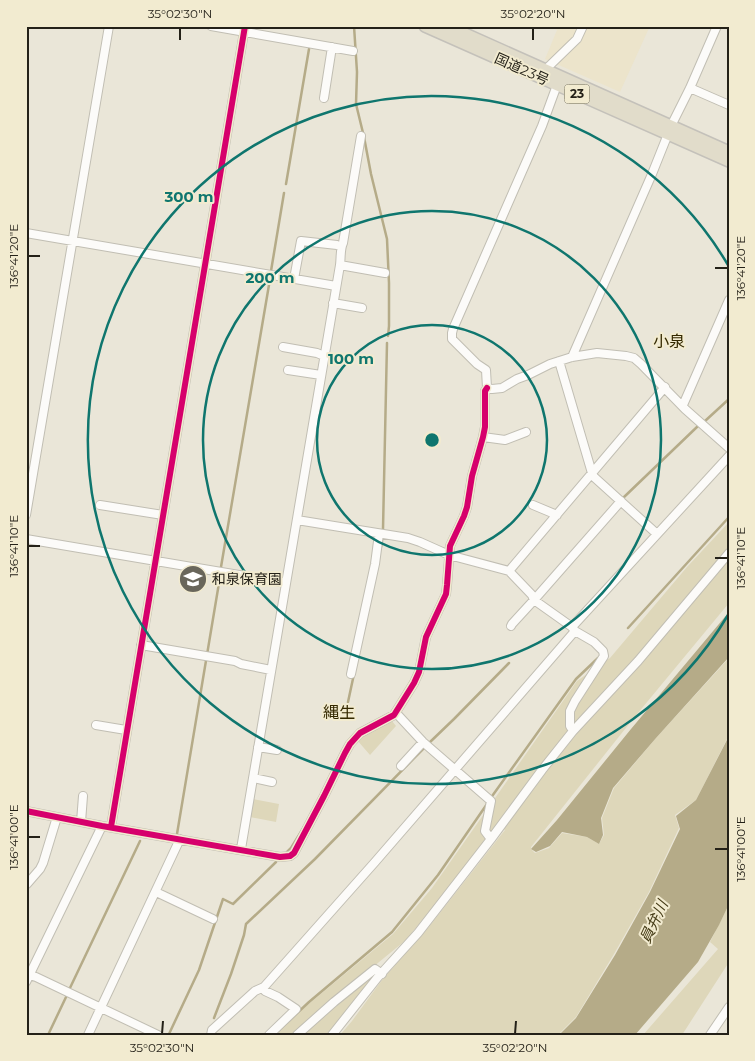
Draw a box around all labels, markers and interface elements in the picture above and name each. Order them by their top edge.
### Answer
text: 35°02'30"N [148,6,212,21]
text: 35°02'20"N [501,6,565,21]
street label: 国道23号 [492,49,552,89]
road number: 23 [564,85,590,104]
text: 300 m [163,187,214,206]
text: 136°41'20"E [6,224,21,288]
text: 136°41'20"E [733,236,748,300]
text: 200 m [245,268,295,287]
district label: 小泉 [653,332,685,351]
text: 100 m [328,349,374,368]
centre of rings [423,431,441,449]
text: 136°41'10"E [6,515,21,577]
text: 136°41'10"E [733,527,748,589]
school or university icon: 和泉保育園 [178,564,208,594]
place label: 和泉保育園 [212,570,282,588]
district label: 縄生 [323,703,355,722]
text: 136°41'00"E [6,804,21,870]
text: 136°41'00"E [733,816,748,882]
water label: 員弁川 [635,896,673,946]
text: 35°02'30"N [130,1040,194,1055]
text: 35°02'20"N [483,1040,547,1055]

